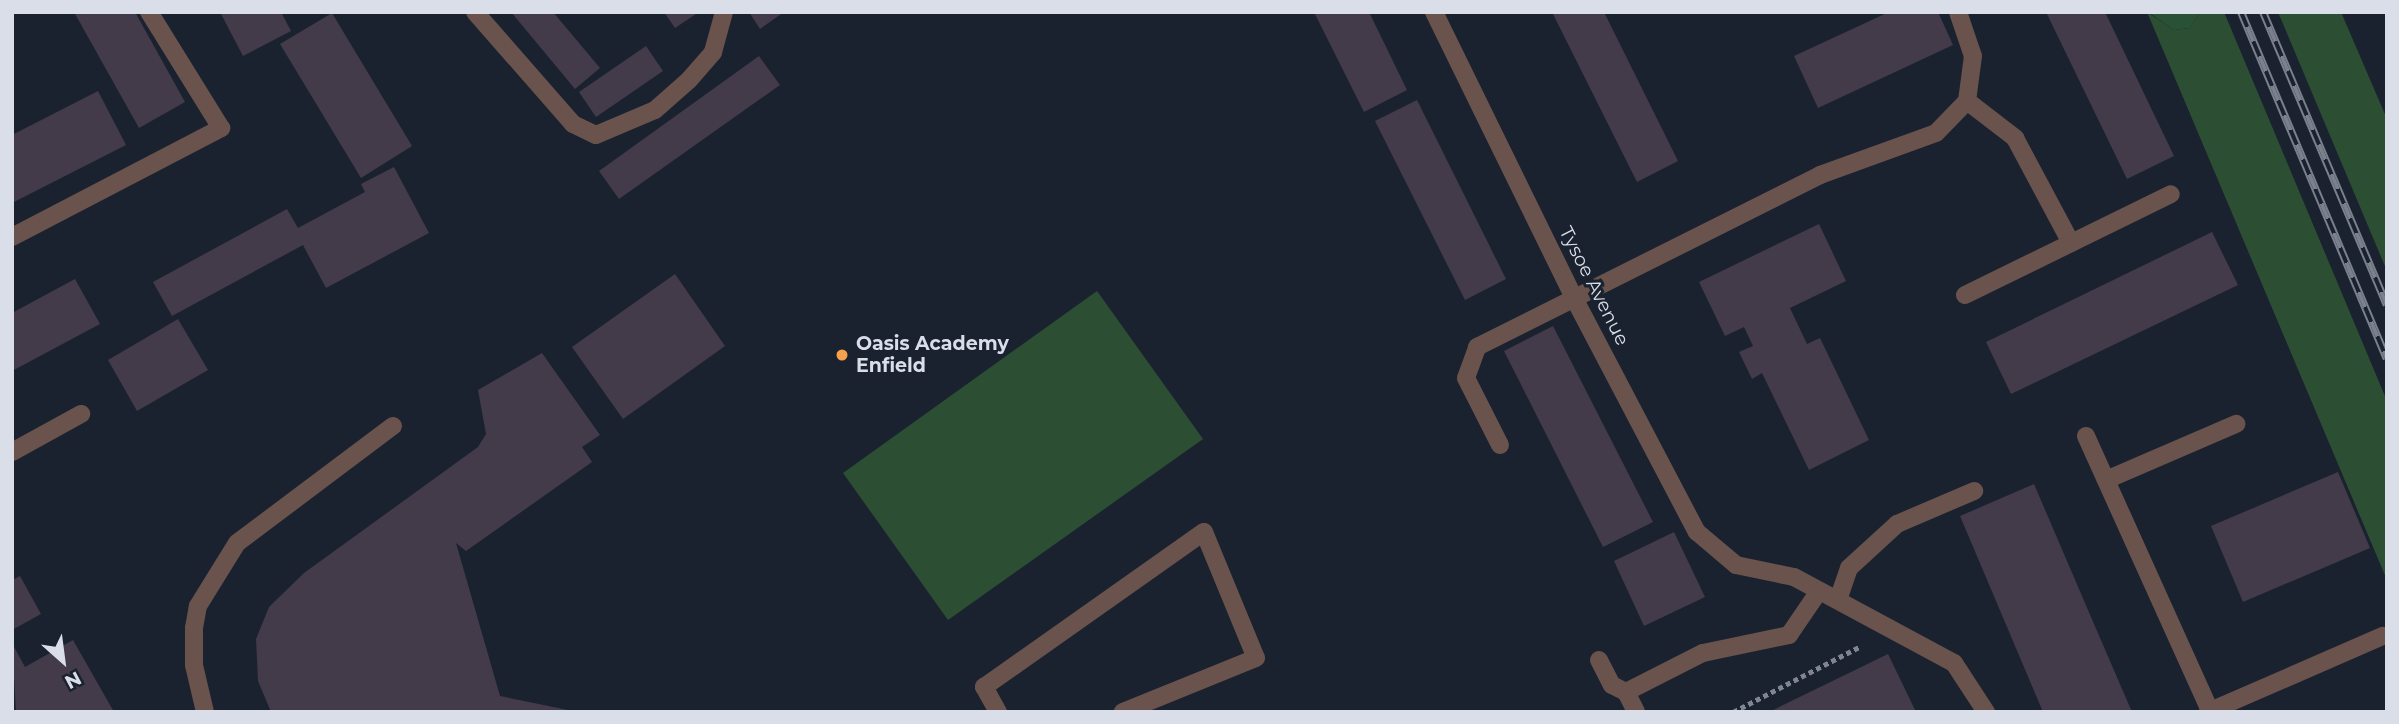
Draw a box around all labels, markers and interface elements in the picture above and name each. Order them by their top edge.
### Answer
street label: Tysoe Avenue [1554,223,1634,349]
place label: Oasis Academy Enfield [856,333,1009,377]
marker: Oasis Academy Enfield [834,347,850,363]
north arrow [28,626,98,696]
text: N [61,666,85,694]

